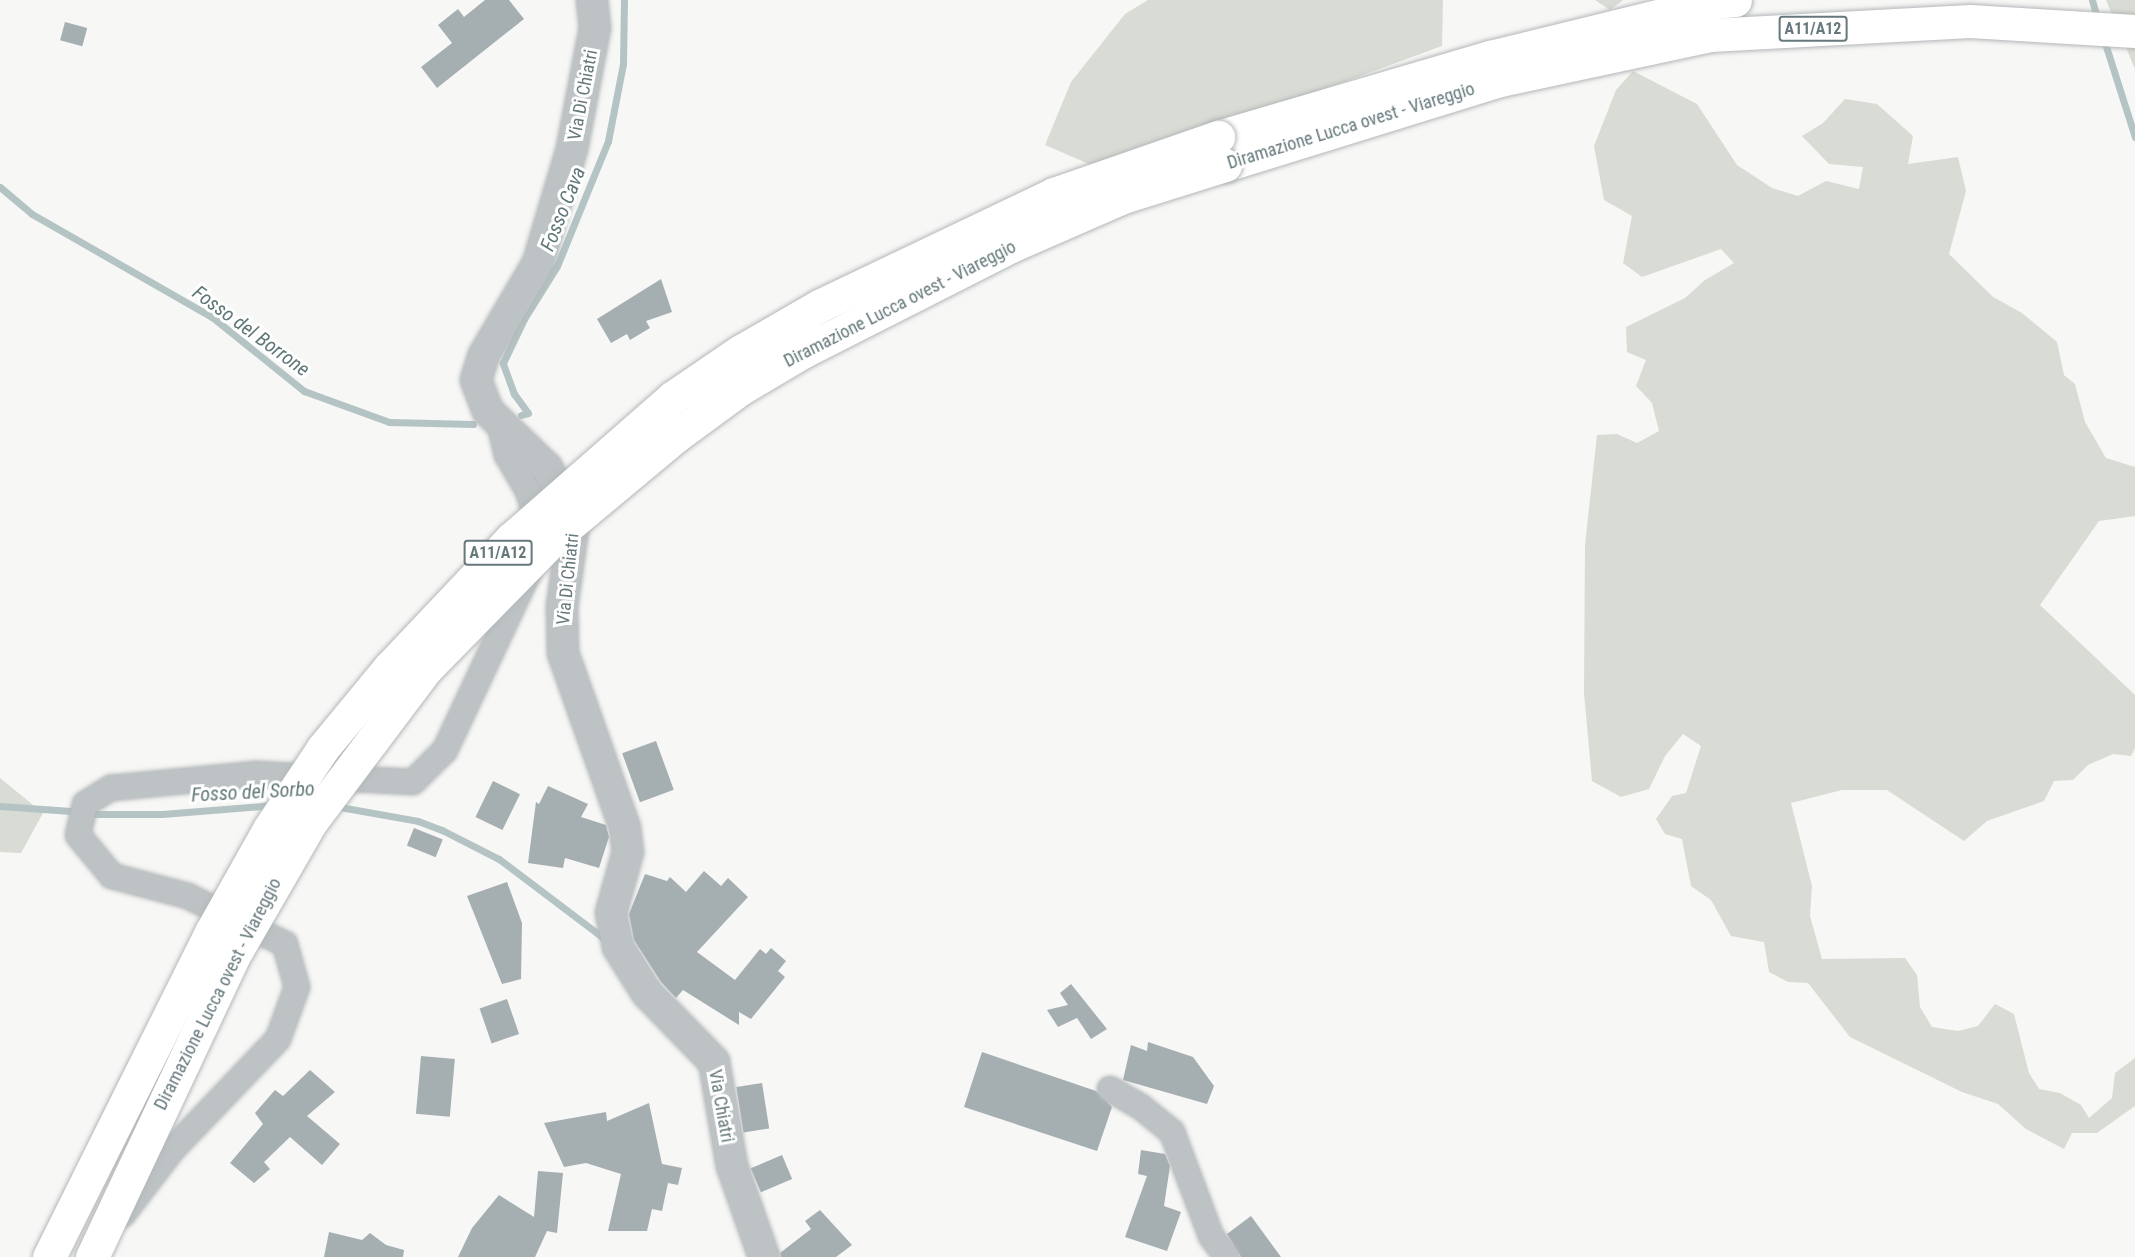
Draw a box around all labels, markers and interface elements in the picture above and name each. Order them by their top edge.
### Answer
road number: A11/A12 [1778,16,1848,42]
street label: Via Di Chiatri [564,48,602,142]
street label: Diramazione Lucca ovest - Viareggio [1225,78,1477,174]
water label: Fosso Cava [535,164,591,254]
street label: Diramazione Lucca ovest - Viareggio [780,236,1020,372]
water label: Fosso del Borrone [188,281,314,381]
street label: Via Di Chiatri [552,532,584,626]
road number: A11/A12 [464,540,532,566]
water label: Fosso del Sorbo [191,777,315,807]
street label: Diramazione Lucca ovest - Viareggio [150,874,286,1114]
street label: Via Chiatri [704,1068,738,1144]

